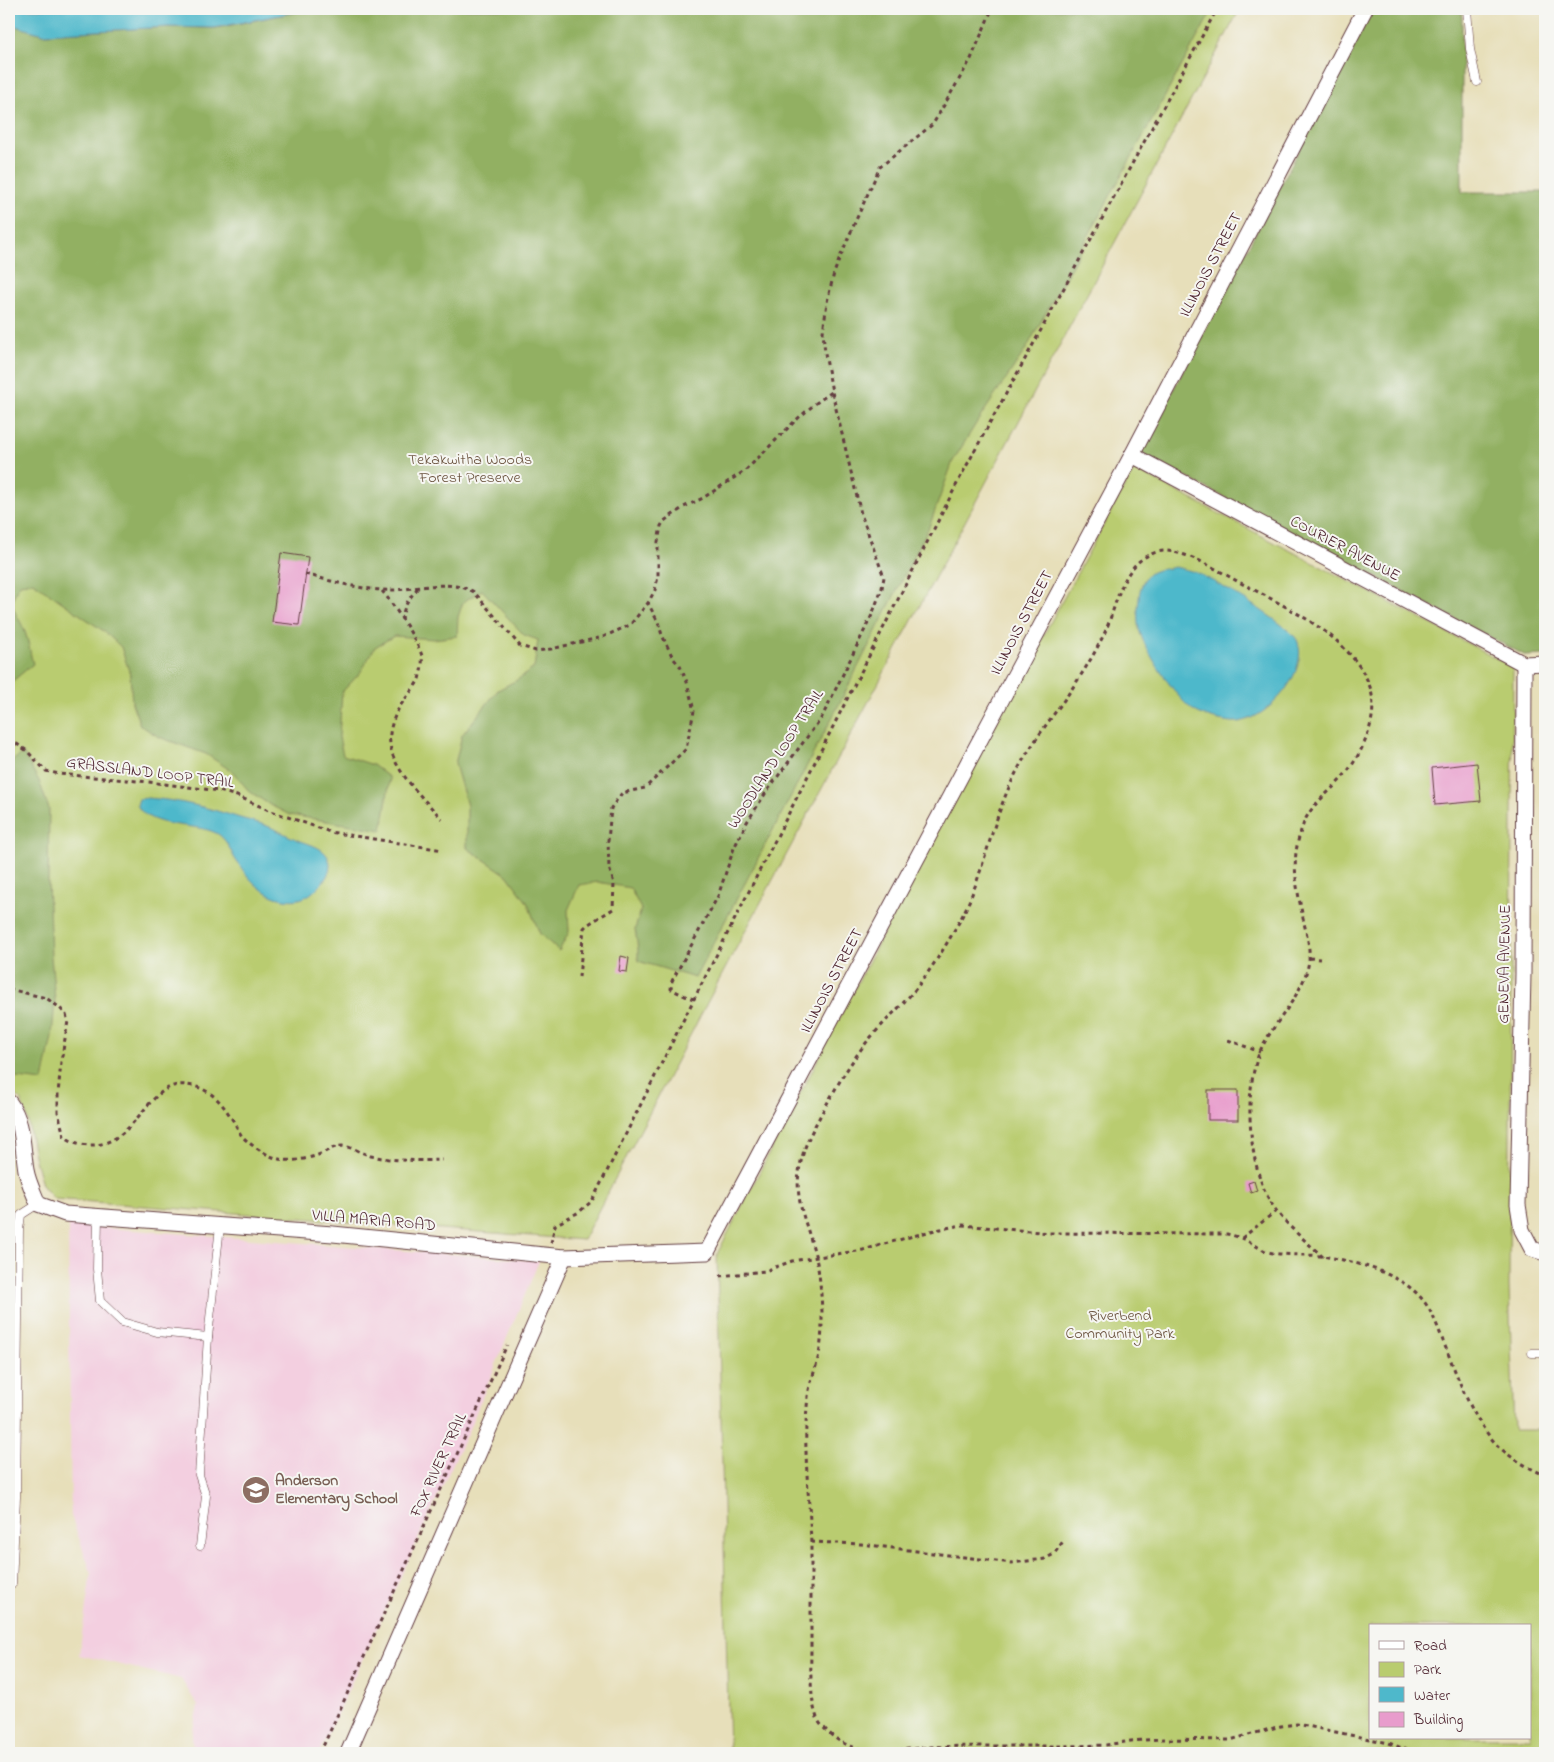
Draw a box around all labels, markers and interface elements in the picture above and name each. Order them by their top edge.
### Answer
street label: ILLINOIS STREET [1173,208,1249,322]
park label: Tekakwitha Woods Forest Preserve [408,448,532,490]
street label: COURIER AVENUE [1286,510,1404,588]
street label: ILLINOIS STREET [984,566,1060,680]
street label: WOODLAND LOOP TRAIL [722,684,830,833]
street label: GRASSLAND LOOP TRAIL [65,751,235,795]
street label: GENEVA AVENUE [1492,904,1518,1024]
street label: ILLINOIS STREET [794,924,870,1038]
street label: VILLA MARIA ROAD [310,1204,437,1238]
park label: Riverbend Community Park [1066,1304,1175,1346]
street label: FOX RIVER TRAIL [404,1409,474,1522]
place label: Anderson Elementary School [275,1469,398,1512]
school or university icon: Anderson Elementary School [241,1475,271,1505]
legend [1369,1624,1532,1740]
text: Road [1414,1635,1447,1657]
text: Park [1414,1659,1442,1681]
text: Water [1414,1685,1450,1707]
text: Building [1413,1709,1463,1732]

